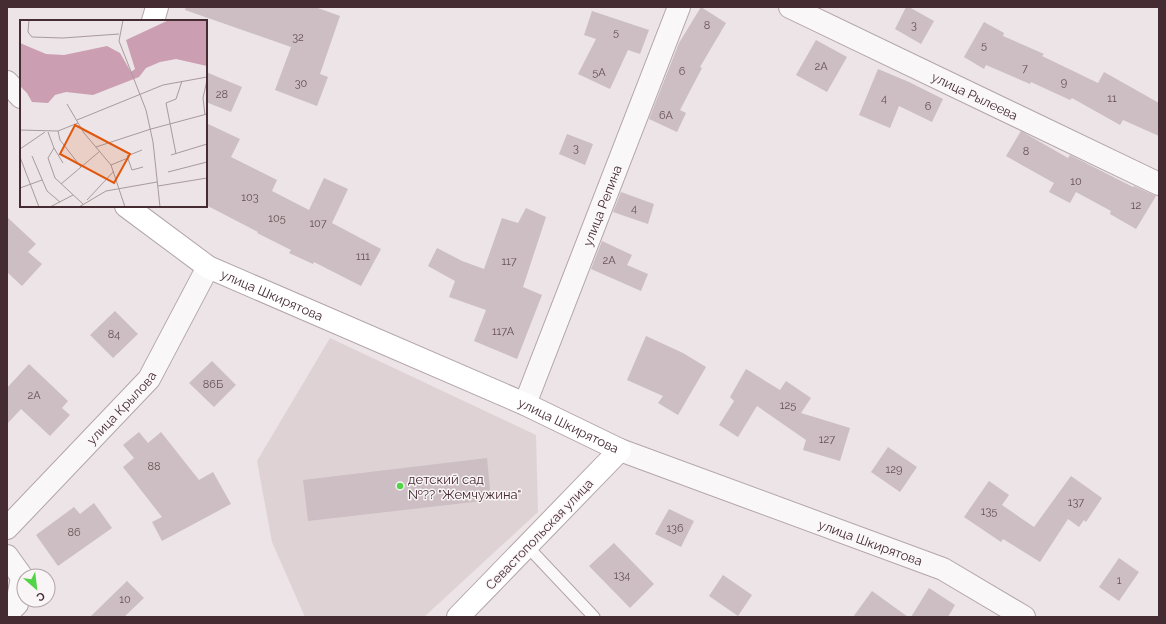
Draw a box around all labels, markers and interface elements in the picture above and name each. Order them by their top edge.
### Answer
house number: 8 [704,19,710,32]
house number: 3 [911,19,917,32]
inset map [20,20,207,207]
house number: 5 [613,26,619,39]
house number: 32 [292,31,304,44]
house number: 5 [981,39,987,52]
house number: 2А [814,60,828,73]
house number: 7 [1022,62,1028,75]
house number: 6 [679,65,686,78]
house number: 5А [592,66,606,79]
street label: улица Рылеева [929,69,1020,123]
house number: 9 [1061,76,1067,89]
house number: 30 [295,77,308,90]
house number: 28 [216,88,228,101]
house number: 4 [881,92,887,105]
house number: 11 [1107,92,1117,105]
house number: 6 [925,100,932,113]
house number: 6А [659,109,674,122]
house number: 3 [573,142,579,155]
house number: 8 [1023,145,1029,158]
street label: улица Репина [580,163,625,248]
house number: 10 [1070,175,1082,188]
house number: 103 [241,191,259,204]
house number: 12 [1131,199,1141,212]
house number: 4 [631,202,637,215]
house number: 105 [268,212,286,225]
house number: 107 [309,217,327,230]
house number: 111 [356,250,370,263]
house number: 2А [602,254,616,267]
house number: 117 [501,255,517,268]
street label: улица Шкирятова [219,266,325,324]
house number: 117А [492,325,515,338]
house number: 84 [108,328,120,341]
street label: улица Крылова [84,369,160,448]
house number: 86Б [203,378,223,391]
house number: 2А [27,389,41,402]
street label: улица Шкирятова [516,395,621,456]
house number: 125 [780,399,796,412]
house number: 127 [819,433,835,446]
house number: 88 [147,460,161,473]
house number: 129 [886,463,902,476]
place label: детский сад №?? "Жемчужина" [408,472,521,502]
street label: Севастопольская улица [483,476,596,593]
marker: детский сад №?? "Жемчужина" [395,481,405,491]
house number: 137 [1068,496,1084,509]
house number: 135 [981,505,997,518]
street label: улица Шкирятова [816,517,924,569]
house number: 136 [666,522,684,535]
house number: 86 [67,526,81,539]
north arrow [16,568,56,608]
house number: 134 [614,569,630,582]
house number: 1 [1117,574,1122,587]
text: С [34,589,47,604]
house number: 10 [119,593,131,606]

